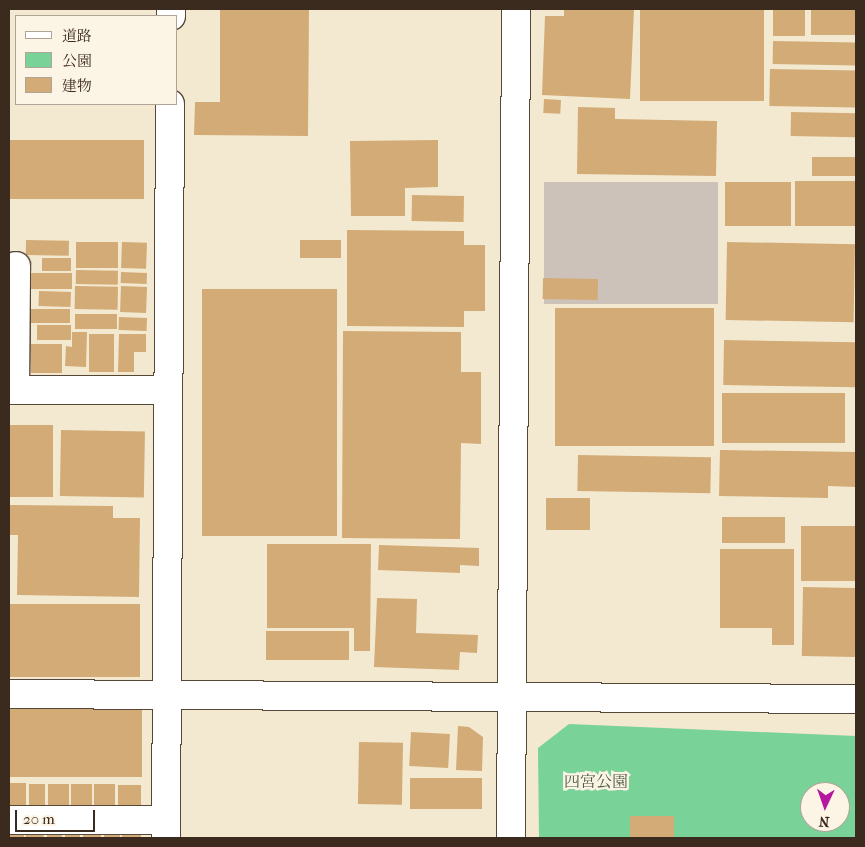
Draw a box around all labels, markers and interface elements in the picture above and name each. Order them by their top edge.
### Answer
legend [15,15,178,105]
text: 道路 [62,27,92,45]
text: 公園 [62,52,92,70]
text: 建物 [62,77,92,95]
park label: 四宮公園 [564,772,628,792]
north arrow [800,782,850,832]
scale bar [18,800,98,832]
text: 20 m [23,810,55,828]
text: N [818,813,830,830]

